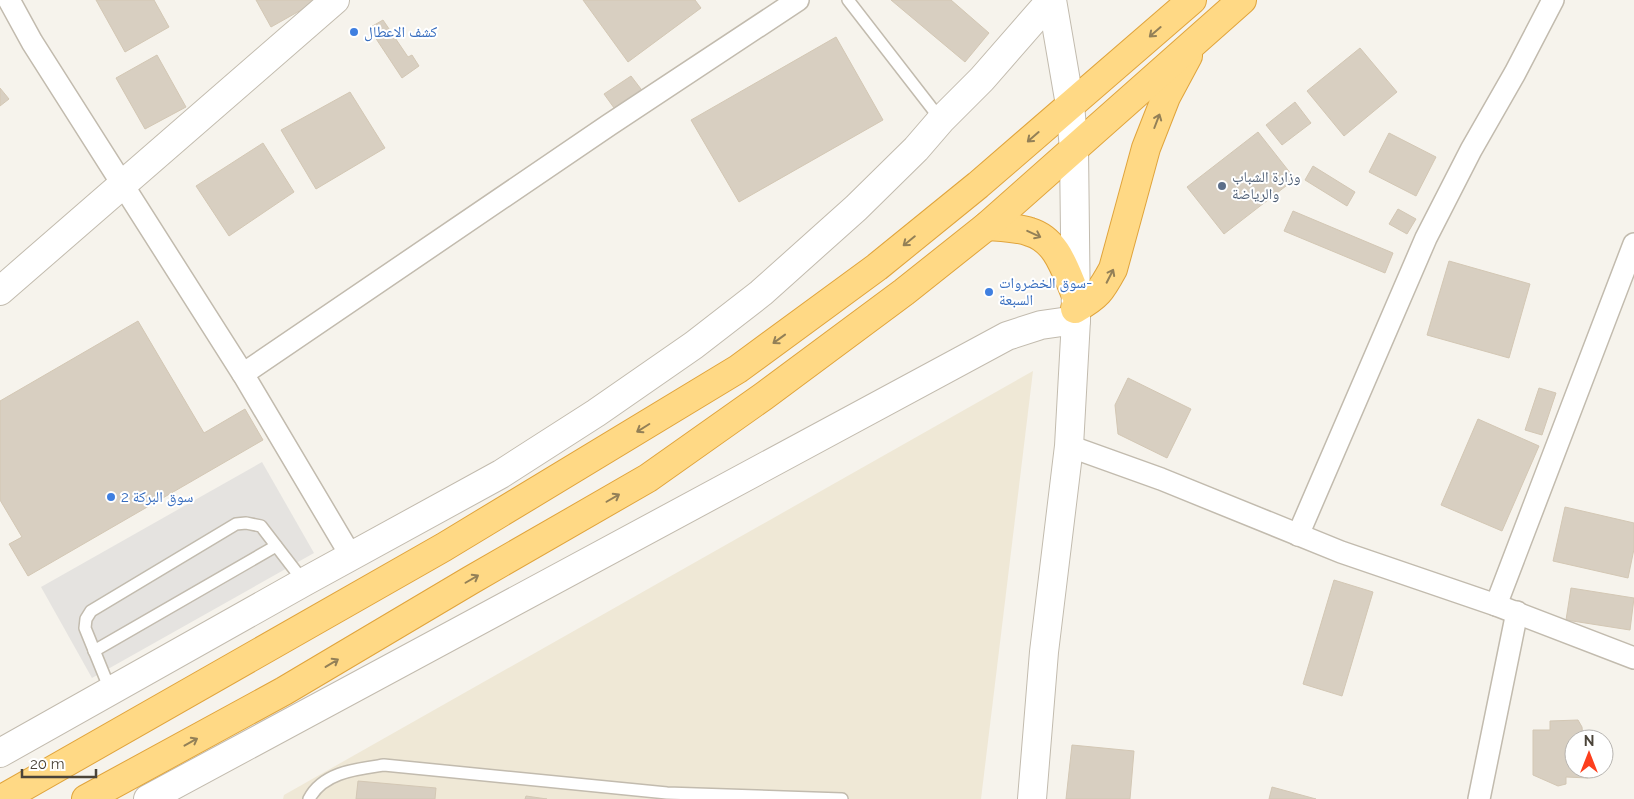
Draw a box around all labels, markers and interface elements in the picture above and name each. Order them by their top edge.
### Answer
place label: كشف الاعطال [364,23,437,42]
marker: كشف الاعطال [348,26,360,38]
one-way arrow [1148,26,1161,37]
one-way arrow [1153,114,1162,129]
one-way arrow [1027,131,1040,142]
place label: وزارة الشباب والرياضة [1232,168,1301,203]
marker: وزارة الشباب والرياضة [1216,180,1228,192]
one-way arrow [1026,230,1041,240]
one-way arrow [902,236,915,247]
one-way arrow [1106,269,1115,284]
place label: سوق الخضروات- السبعة [999,274,1092,309]
marker: سوق الخضروات- السبعة [983,286,995,298]
one-way arrow [772,334,786,344]
one-way arrow [636,423,650,433]
place label: سوق البركة 2 [121,488,193,507]
marker: سوق البركة 2 [105,491,117,503]
one-way arrow [605,493,619,503]
one-way arrow [464,574,478,584]
one-way arrow [325,657,339,667]
north arrow [1564,729,1614,779]
text: N [1584,733,1594,749]
one-way arrow [183,737,198,747]
scale bar [22,746,96,778]
text: 20 m [30,755,65,773]

